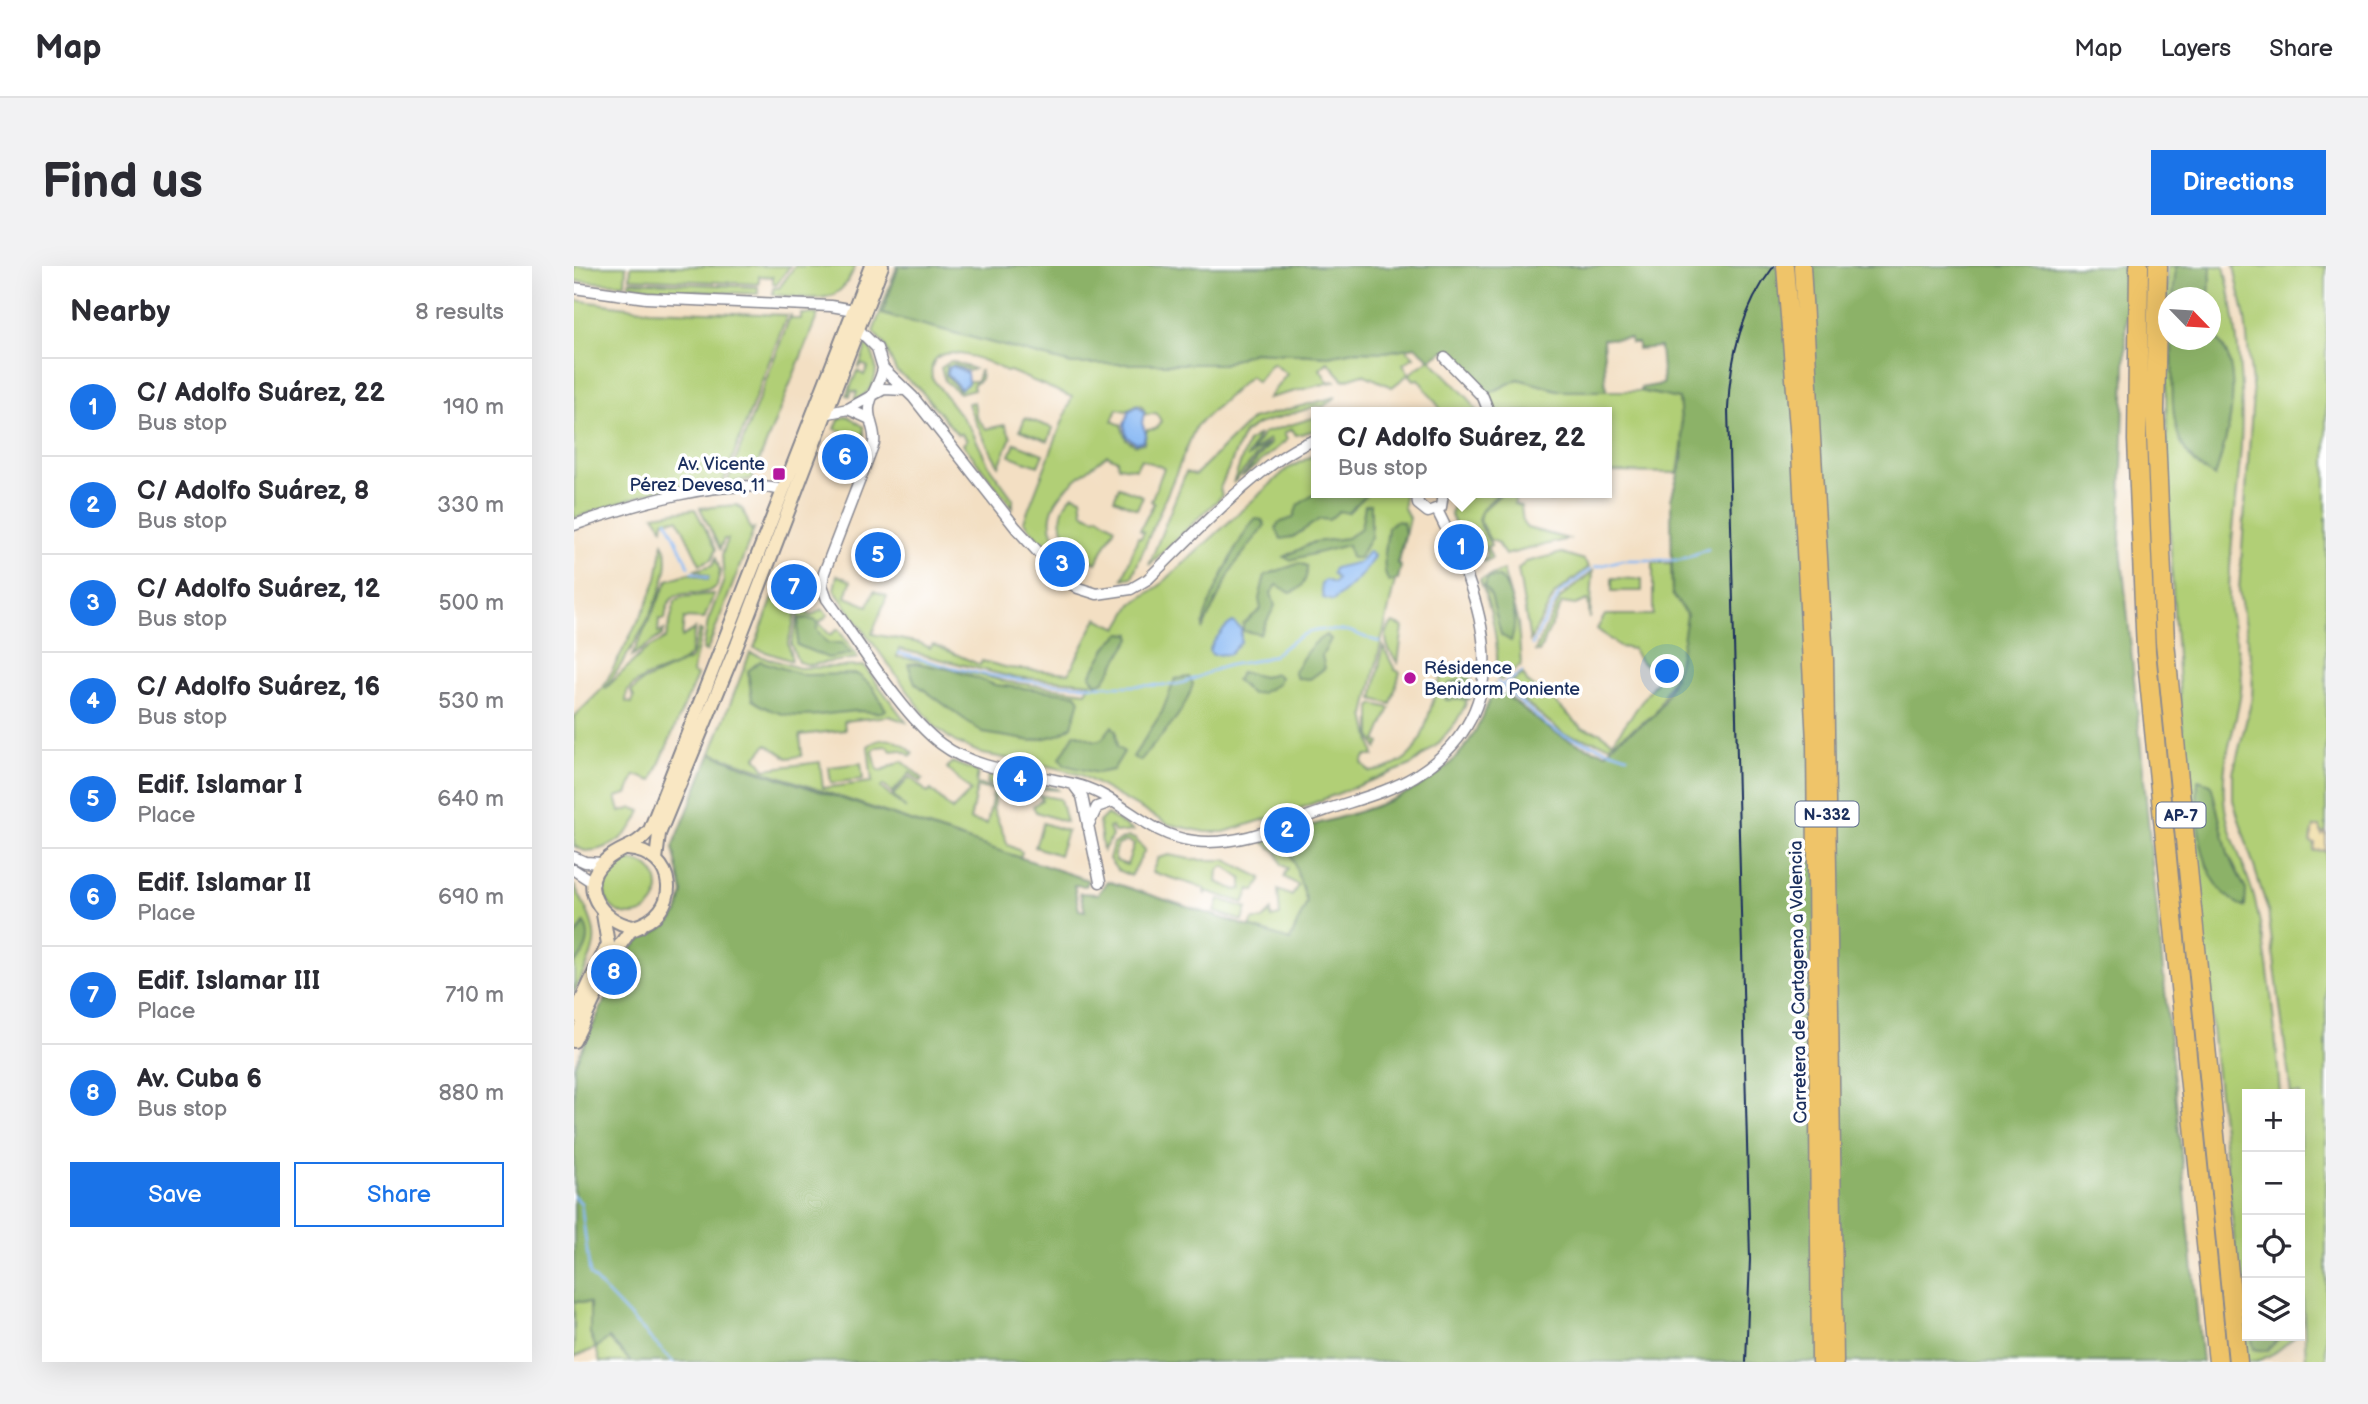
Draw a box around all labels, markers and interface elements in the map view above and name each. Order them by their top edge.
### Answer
text: Map [35,28,101,68]
text: Map [2074,34,2122,63]
text: Layers [2160,34,2231,63]
text: Share [2269,34,2333,63]
button: Directions [2151,150,2326,215]
text: Find us [42,153,203,212]
north arrow [2158,287,2221,350]
text: Nearby [70,294,170,330]
text: 8 results [415,298,504,326]
text: C/ Adolfo Suárez, 22 [137,378,385,409]
text: 1 [88,393,98,421]
text: 190 m [443,393,504,421]
popup [1311,407,1612,498]
text: Bus stop [137,409,227,437]
text: C/ Adolfo Suárez, 22 [1338,423,1585,454]
pin: 6 [822,431,868,483]
place label: Av. Vicente Pérez Devesa, 11 [630,454,765,496]
text: Bus stop [1338,454,1428,482]
marker: Av. Vicente Pérez Devesa, 11 [771,466,787,482]
text: C/ Adolfo Suárez, 8 [137,476,369,507]
text: 2 [86,491,100,519]
text: 330 m [437,491,504,519]
text: Bus stop [137,507,227,535]
pin: 1 [1438,521,1484,573]
pin: 5 [855,529,901,581]
pin: 3 [1039,538,1085,590]
pin: 7 [771,561,817,613]
text: C/ Adolfo Suárez, 12 [137,574,380,605]
text: 3 [86,589,100,617]
text: 500 m [439,589,504,617]
text: Bus stop [137,605,227,633]
your location [1650,654,1684,688]
place label: Résidence Benidorm Poniente [1424,658,1580,700]
marker: Résidence Benidorm Poniente [1402,670,1418,686]
text: C/ Adolfo Suárez, 16 [137,672,380,703]
text: 4 [86,687,100,715]
text: 530 m [438,687,504,715]
text: Bus stop [137,703,227,731]
pin: 4 [997,753,1043,805]
text: Edif. Islamar I [137,770,303,801]
text: 5 [86,785,100,813]
text: 640 m [437,785,504,813]
text: Place [137,801,195,829]
road number: N-332 [1796,802,1858,827]
road number: AP-7 [2156,802,2206,828]
pin: 2 [1264,804,1310,856]
street label: Carretera de Cartagena a Valencia [1786,840,1811,1124]
text: Edif. Islamar II [137,868,311,899]
text: 6 [86,883,100,911]
text: 690 m [438,883,504,911]
text: Place [137,899,195,927]
pin: 8 [591,946,637,998]
text: Edif. Islamar III [137,966,320,997]
text: 7 [87,981,99,1009]
text: 710 m [445,981,504,1009]
text: Place [137,997,195,1025]
text: Av. Cuba 6 [137,1064,262,1095]
text: 8 [86,1079,100,1107]
text: 880 m [438,1079,504,1107]
map controls [2242,1089,2305,1341]
button: + [2242,1089,2305,1152]
text: Bus stop [137,1095,227,1123]
button: − [2242,1152,2305,1215]
button: Save [70,1162,280,1227]
button: Share [294,1162,504,1227]
button: locate [2242,1215,2305,1278]
button: layers [2242,1278,2305,1341]

